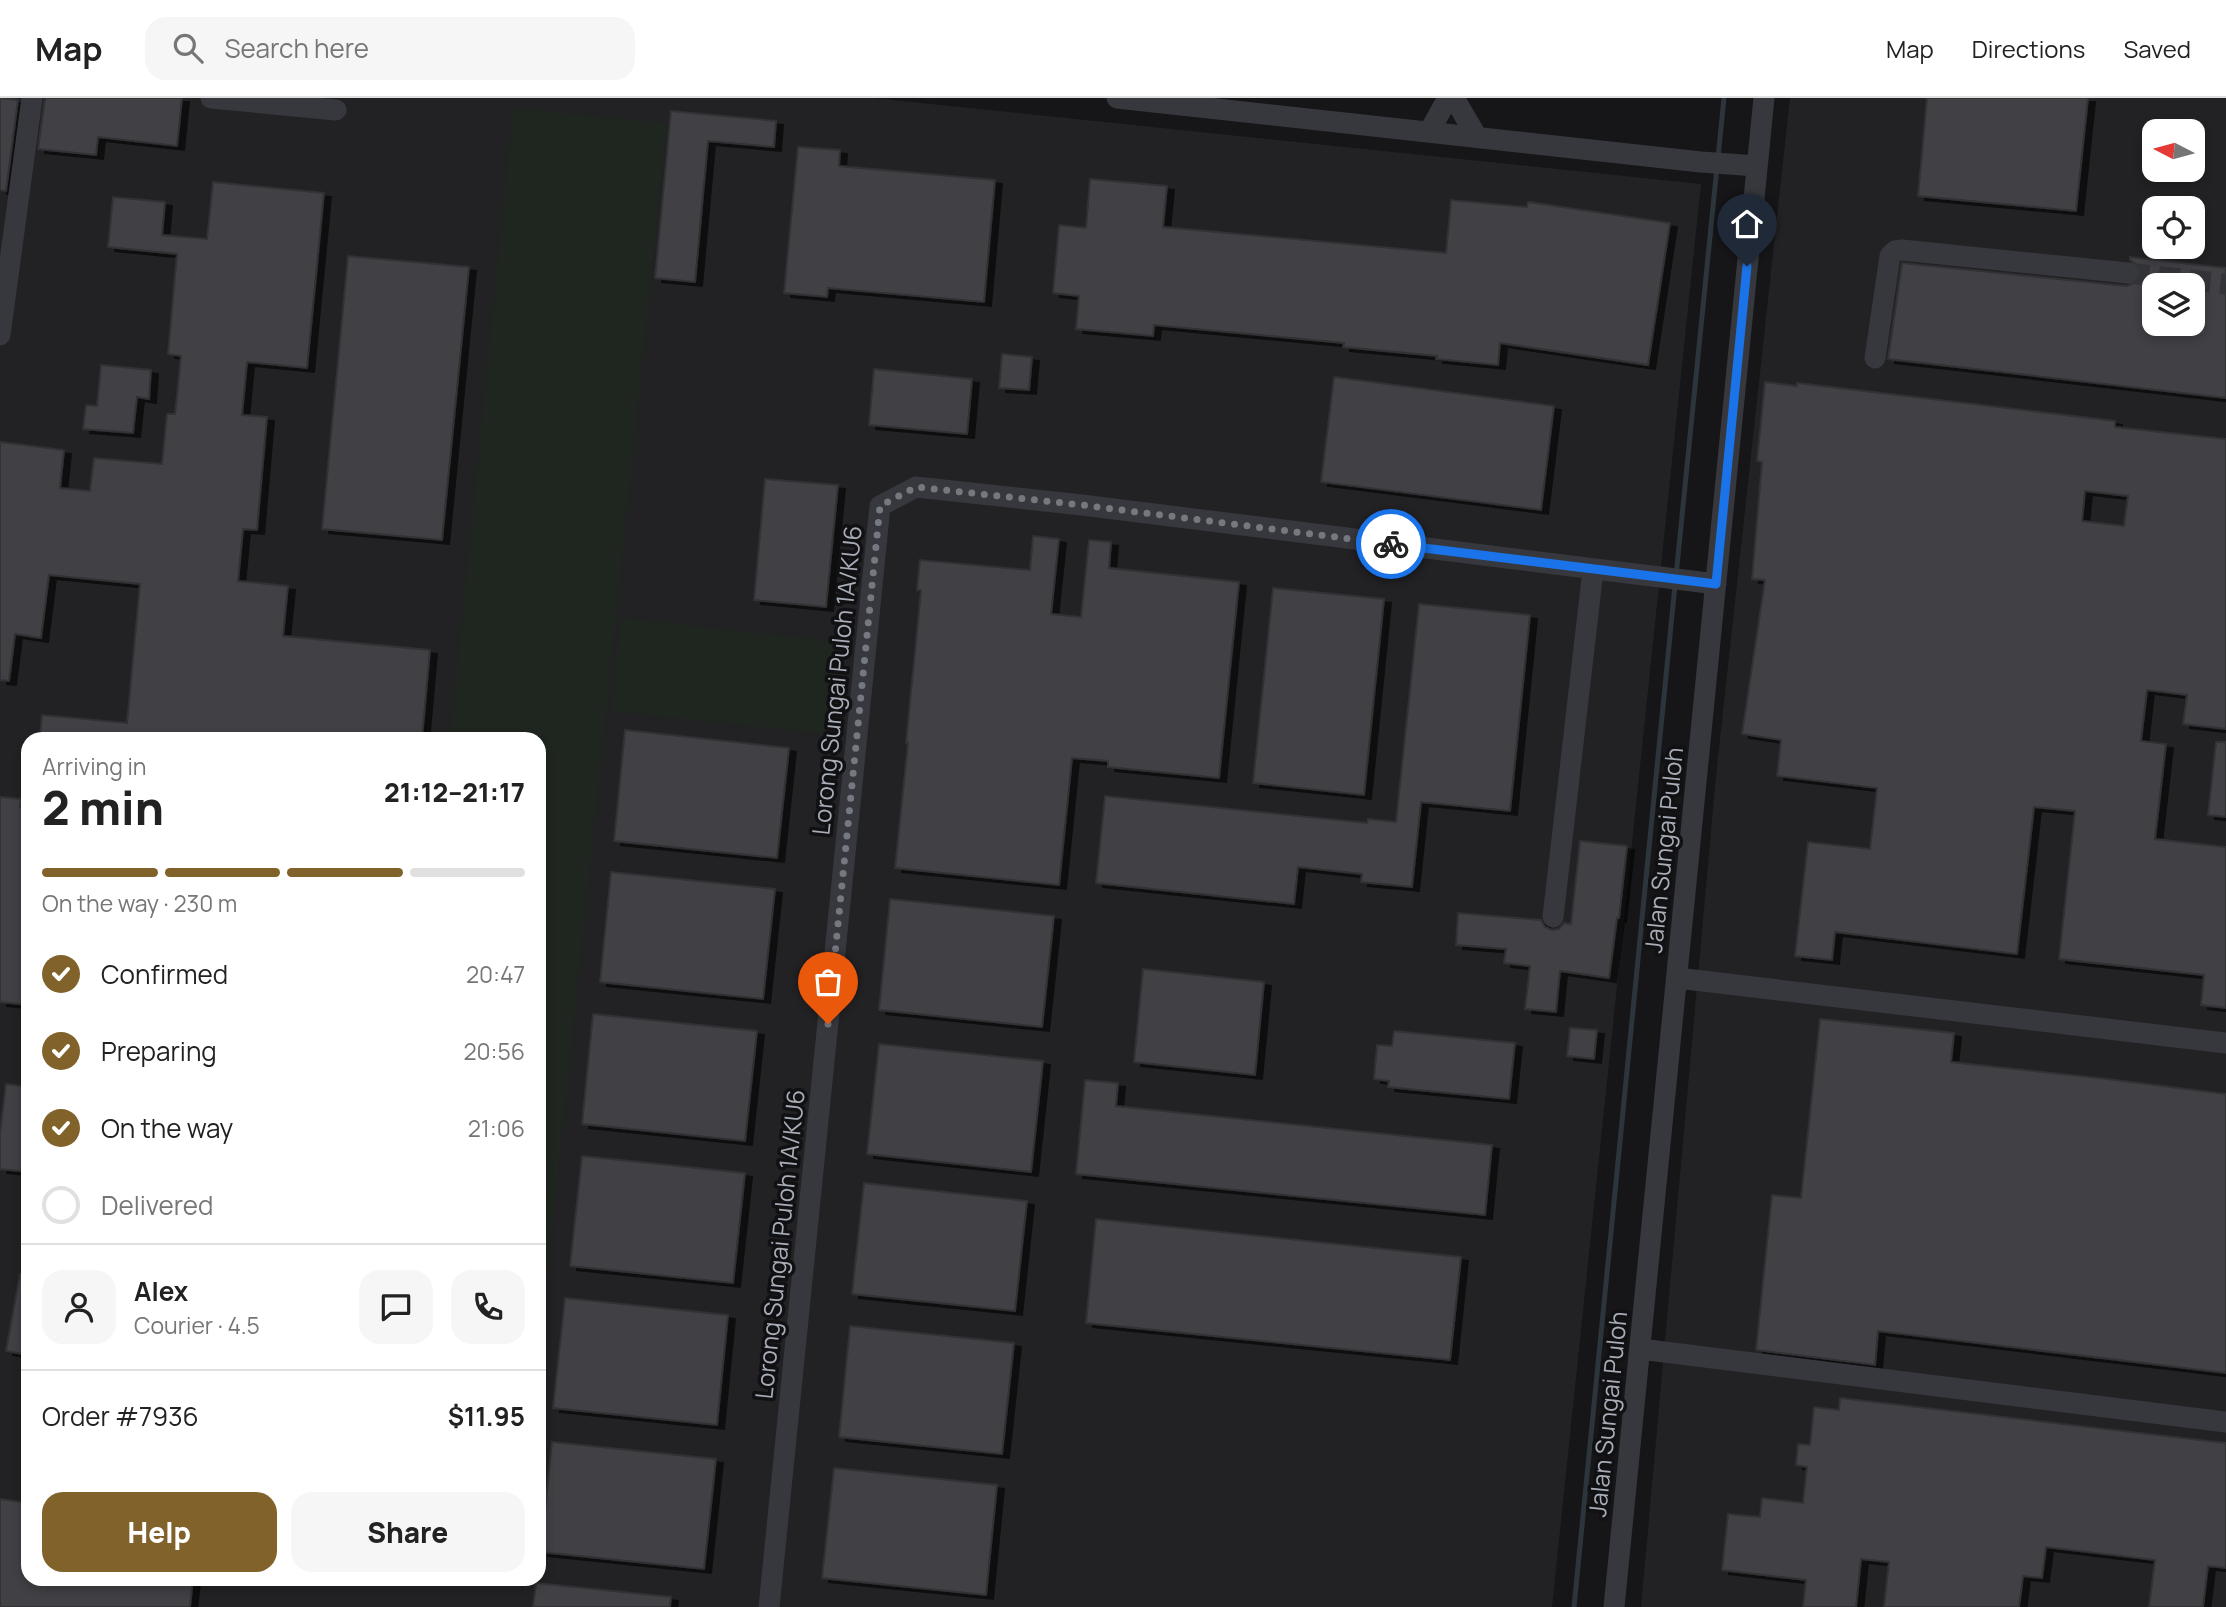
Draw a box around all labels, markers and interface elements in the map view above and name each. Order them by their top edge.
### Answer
search box [145,17,635,80]
text: Map [35,26,103,71]
icon: search [169,29,207,67]
text: Search here [225,30,369,66]
text: Map [1886,32,1934,65]
text: Directions [1972,32,2085,65]
text: Saved [2123,32,2191,65]
north arrow [2142,119,2205,182]
map controls [2142,119,2205,336]
pin [1717,194,1777,266]
button: locate [2142,196,2205,259]
icon: home [1728,205,1766,243]
button: layers [2142,273,2205,336]
courier [1356,509,1426,579]
street label: Lorong Sungai Puloh 1A/KU6 [803,524,869,836]
icon: bike [1372,525,1410,563]
street label: Jalan Sungai Puloh [1636,746,1690,954]
text: Arriving in [42,750,147,782]
text: 21:12–21:17 [384,774,525,810]
text: 2 min [42,776,164,839]
text: On the way · 230 m [42,887,237,919]
pin [798,952,858,1024]
icon: check [42,955,80,993]
text: Confirmed [101,956,228,992]
text: 20:47 [466,958,525,990]
icon: bag [809,963,847,1001]
icon: check [42,1032,80,1070]
text: Preparing [101,1033,217,1069]
text: 20:56 [463,1035,525,1067]
street label: Lorong Sungai Puloh 1A/KU6 [746,1088,812,1400]
icon: check [42,1109,80,1147]
text: On the way [101,1110,233,1146]
text: 21:06 [468,1112,525,1144]
text: Delivered [101,1187,213,1223]
button: person [42,1270,116,1344]
button: chat [359,1270,433,1344]
button: phone [451,1270,525,1344]
text: Alex [134,1273,188,1309]
text: Courier · 4.5 [134,1309,260,1341]
street label: Jalan Sungai Puloh [1580,1310,1634,1518]
text: Order #7936 [42,1398,199,1434]
text: $11.95 [448,1398,525,1434]
button: Help [42,1492,277,1572]
button: Share [291,1492,525,1572]

